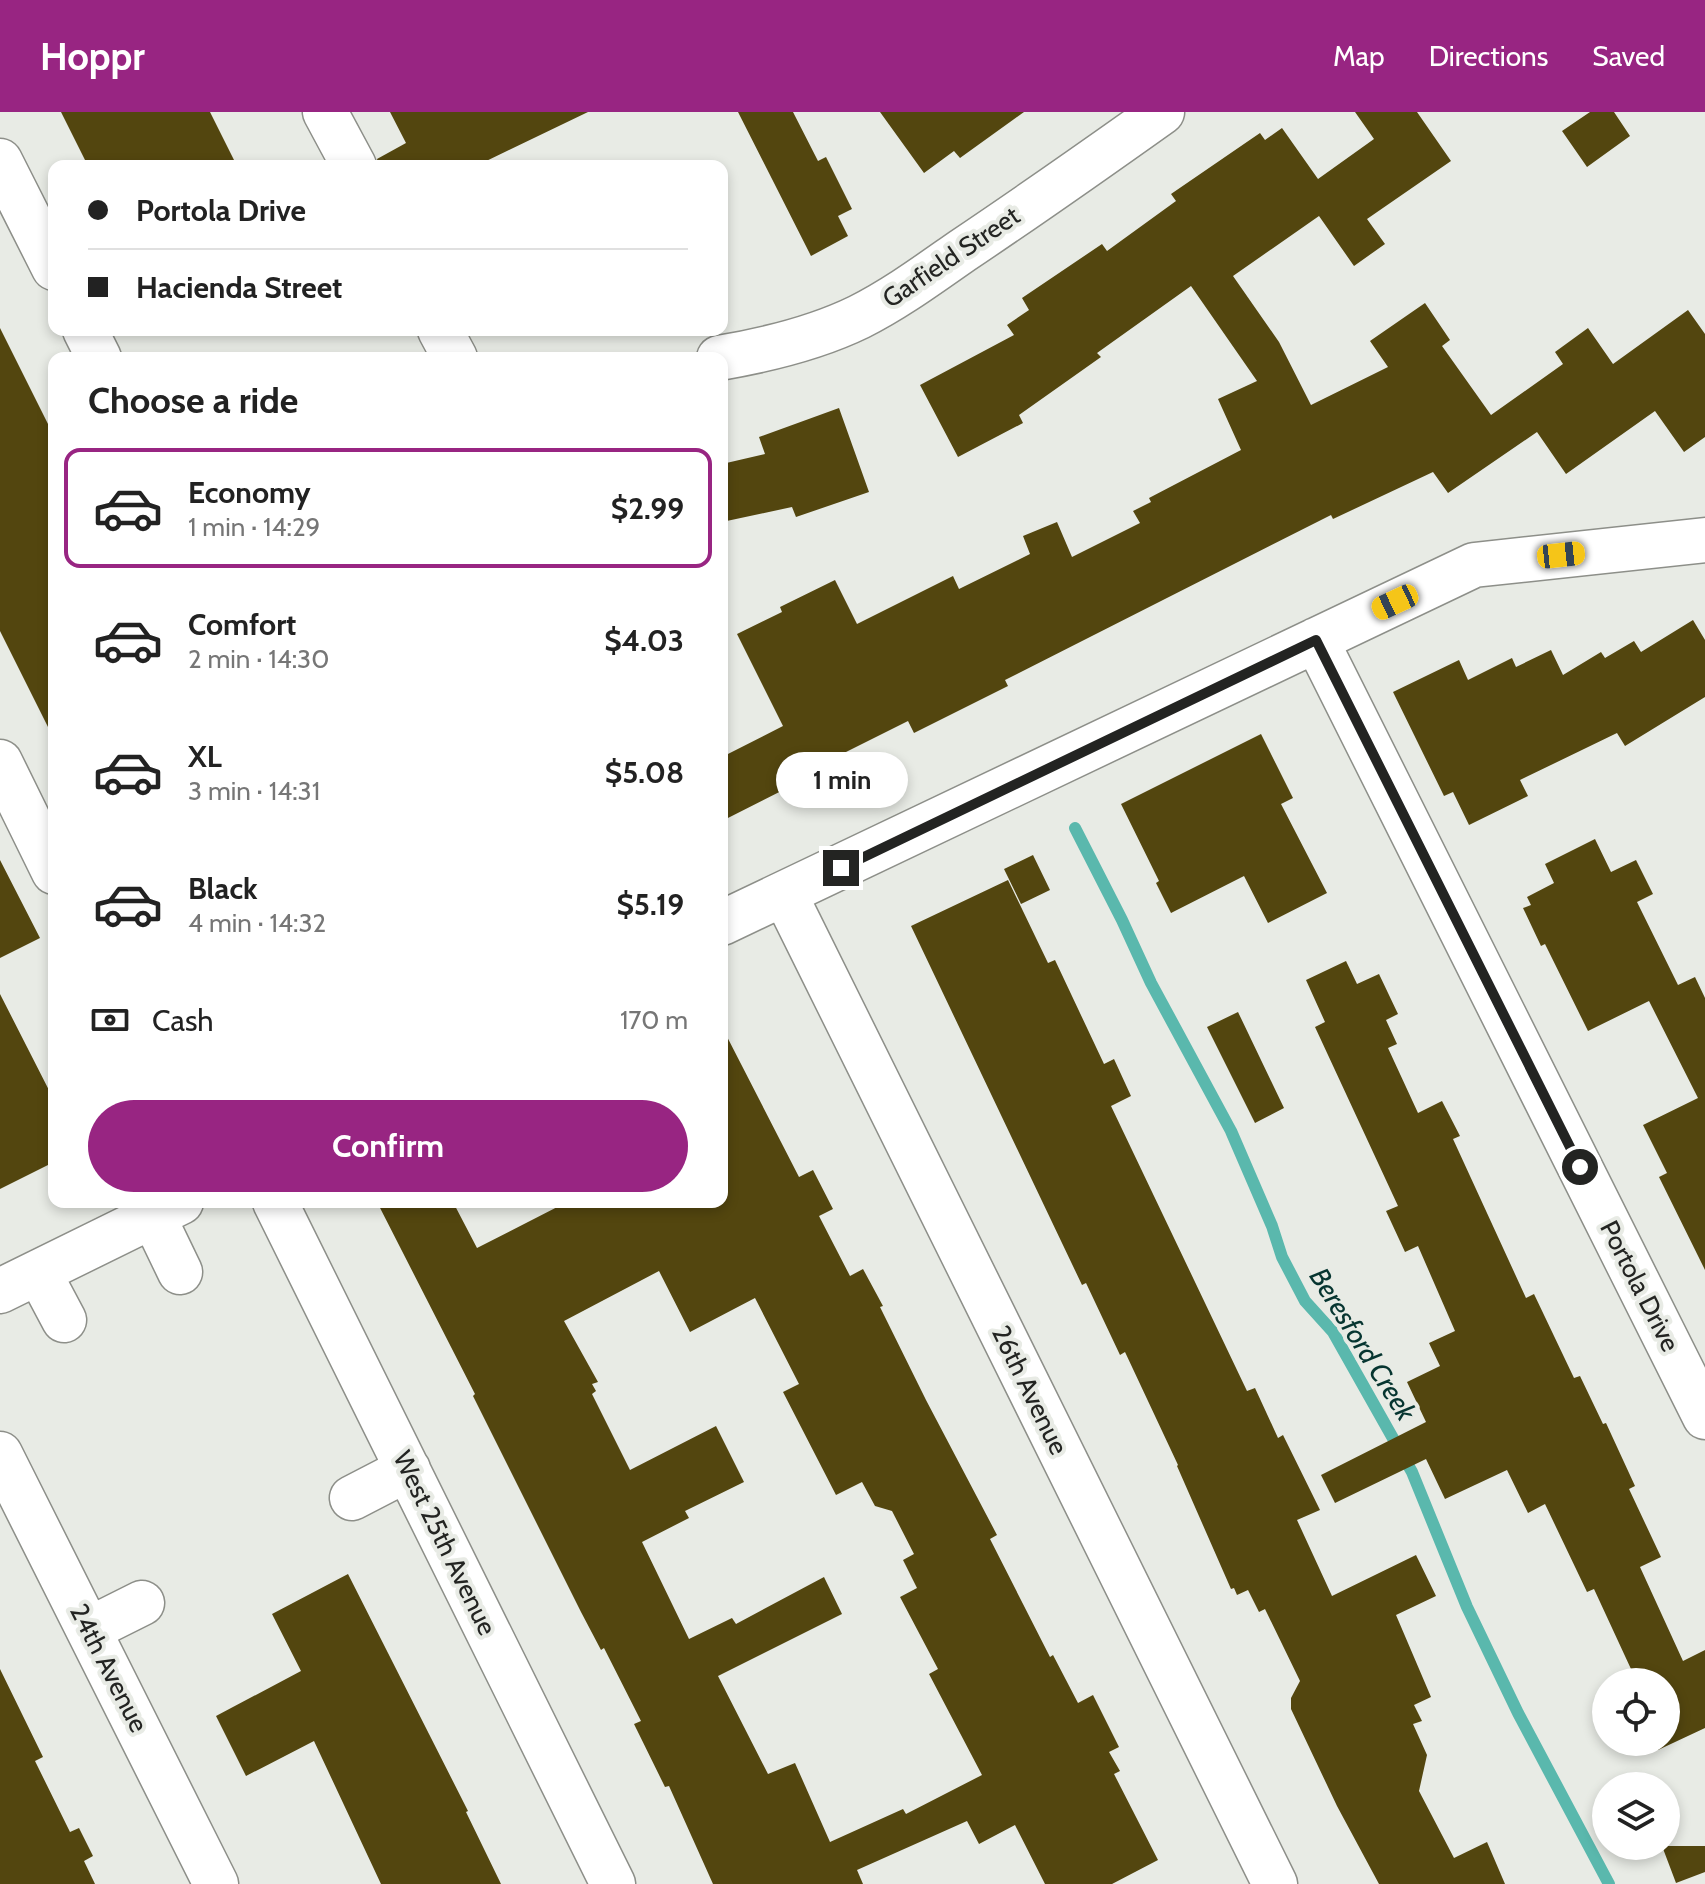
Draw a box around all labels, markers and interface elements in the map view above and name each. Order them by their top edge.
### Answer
text: Hoppr [40,33,145,80]
text: Map [1333,39,1385,73]
text: Directions [1429,39,1548,73]
text: Saved [1592,39,1665,73]
text: Portola Drive [136,192,306,229]
street label: Garfield Street [876,199,1026,315]
text: Hacienda Street [136,269,342,306]
text: Choose a ride [88,378,298,422]
icon: car [92,472,164,544]
text: Economy [188,474,311,511]
text: $2.99 [611,490,684,527]
text: 1 min · 14:29 [188,511,320,543]
car [1536,541,1586,569]
car [1368,581,1422,623]
icon: car [92,604,164,676]
text: Comfort [188,606,296,643]
text: $4.03 [604,622,684,659]
text: 2 min · 14:30 [188,643,329,675]
icon: car [92,736,164,808]
text: XL [188,738,222,775]
callout: 1 min [775,752,907,808]
text: $5.08 [605,754,684,791]
text: 1 min [813,764,871,796]
text: 3 min · 14:31 [188,775,320,807]
route end [823,850,859,886]
icon: car [92,868,164,940]
text: Black [188,870,258,907]
text: $5.19 [616,886,684,923]
text: 4 min · 14:32 [188,907,326,939]
icon: cash [88,998,132,1042]
text: Cash [152,1002,214,1039]
text: 170 m [620,1004,688,1036]
button: Confirm [88,1100,688,1192]
route start [1562,1149,1598,1185]
street label: Portola Drive [1593,1215,1687,1357]
water label: Beresford Creek [1303,1261,1424,1428]
street label: 26th Avenue [985,1320,1075,1460]
street label: West 25th Avenue [387,1446,503,1640]
street label: 24th Avenue [63,1598,155,1738]
map controls [1592,1668,1680,1860]
button: locate [1592,1668,1680,1756]
button: layers [1592,1772,1680,1860]

